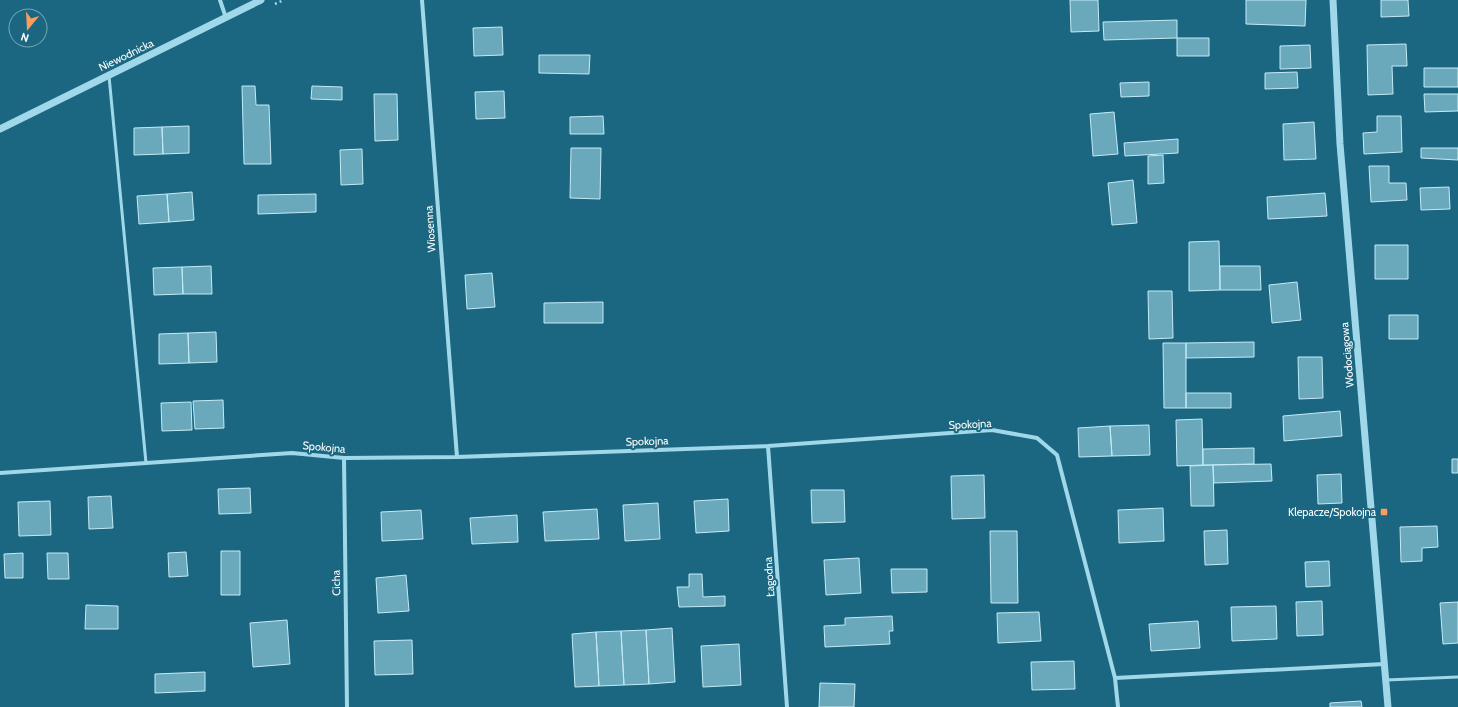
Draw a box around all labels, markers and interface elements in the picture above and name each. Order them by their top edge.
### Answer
north arrow [8,8,48,48]
text: N [19,30,31,45]
street label: Niewodnicka [96,35,156,74]
street label: Wiosenna [421,205,439,253]
street label: Wodociągowa [1337,321,1357,388]
street label: Spokojna [948,416,993,432]
street label: Spokojna [625,433,669,449]
street label: Spokojna [302,438,347,456]
place label: Klepacze/Spokojna [1288,505,1377,519]
marker: Klepacze/Spokojna [1379,507,1389,517]
street label: Łagodna [761,556,777,597]
street label: Cicha [329,569,343,596]

